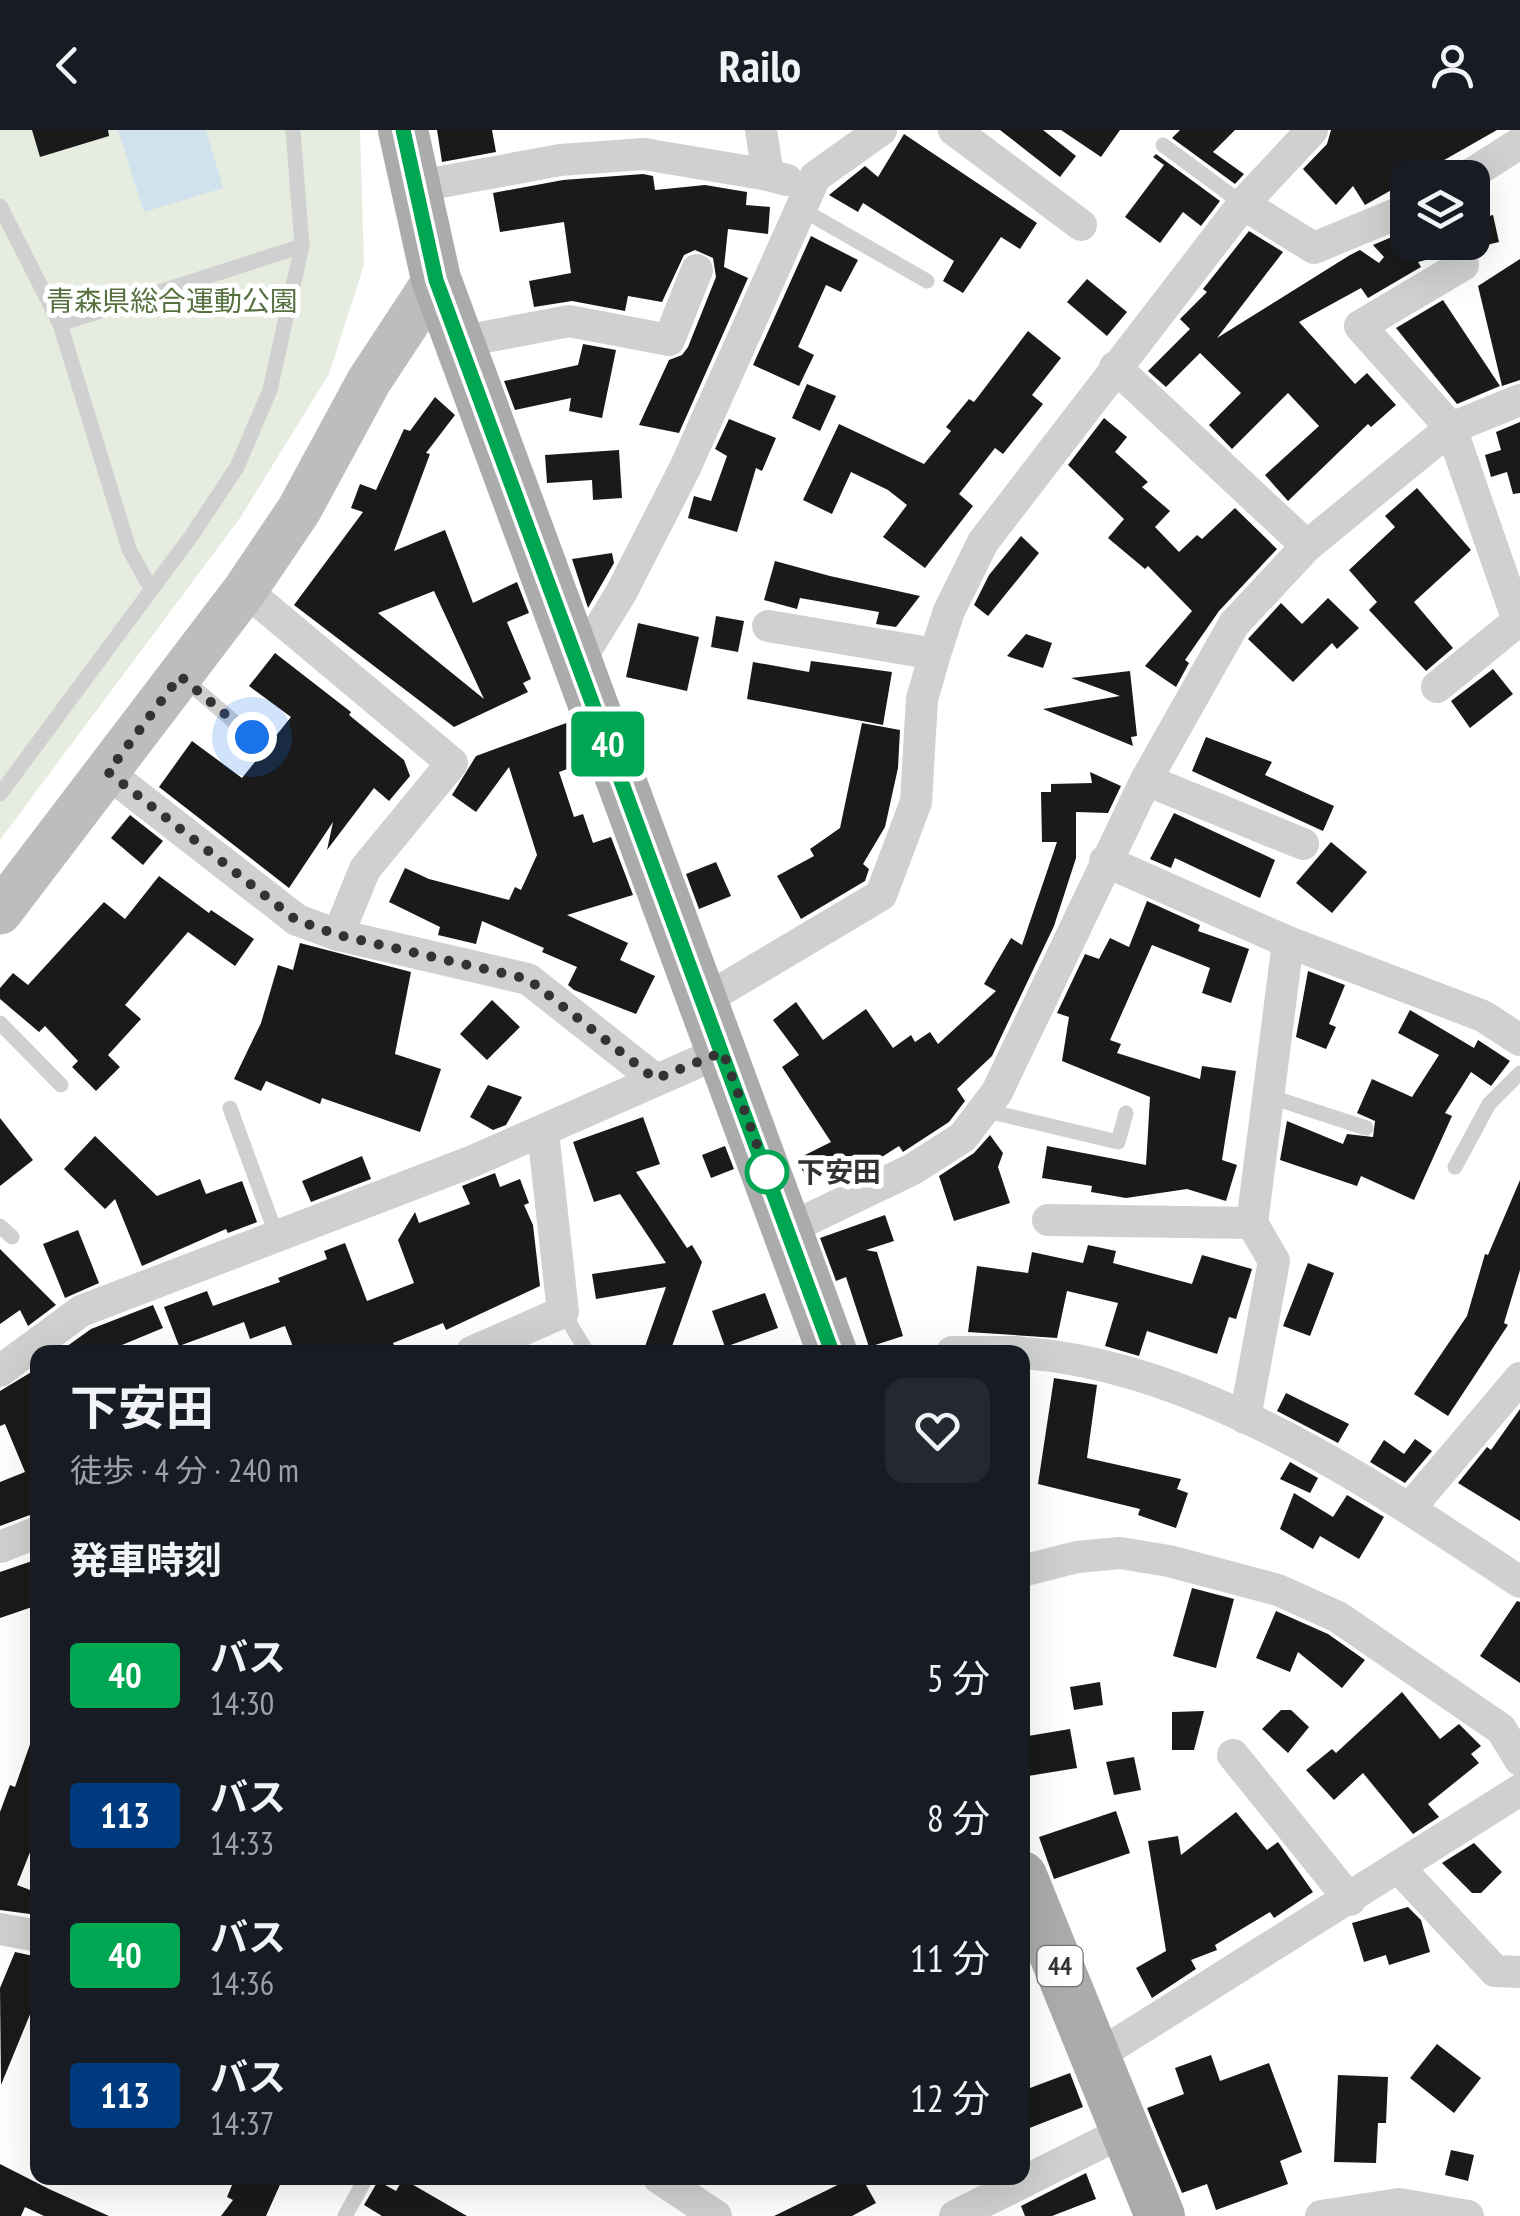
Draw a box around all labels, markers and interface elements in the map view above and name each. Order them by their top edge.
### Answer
text: Railo [719,36,801,94]
icon: back [40,38,95,93]
icon: person [1425,38,1480,93]
map controls [1390,160,1490,260]
button: layers [1390,160,1490,260]
park label: 青森県総合運動公園 [46,282,298,319]
your location [227,712,277,762]
line badge: 40 [563,712,653,776]
text: 40 [591,721,625,767]
marker: 下安田 [746,1151,788,1193]
place label: 下安田 [797,1153,881,1190]
text: 下安田 [70,1376,214,1438]
button: heart [885,1378,990,1483]
text: 徒歩 · 4 分 · 240 m [70,1449,299,1491]
text: 発車時刻 [70,1535,222,1584]
text: バス [210,1632,286,1681]
text: 40 [108,1652,142,1698]
text: 5 分 [927,1653,990,1702]
text: 14:30 [210,1682,274,1724]
text: バス [210,1772,286,1821]
text: 113 [100,1792,150,1838]
text: 8 分 [927,1793,990,1842]
text: 14:33 [210,1822,274,1864]
text: バス [210,1912,286,1961]
text: 40 [108,1932,142,1978]
text: 11 分 [910,1933,990,1982]
road number: 44 [1038,1946,1082,1986]
text: 14:36 [210,1962,274,2004]
text: バス [210,2052,286,2101]
text: 113 [100,2072,150,2118]
text: 12 分 [910,2073,990,2122]
text: 14:37 [210,2102,274,2144]

